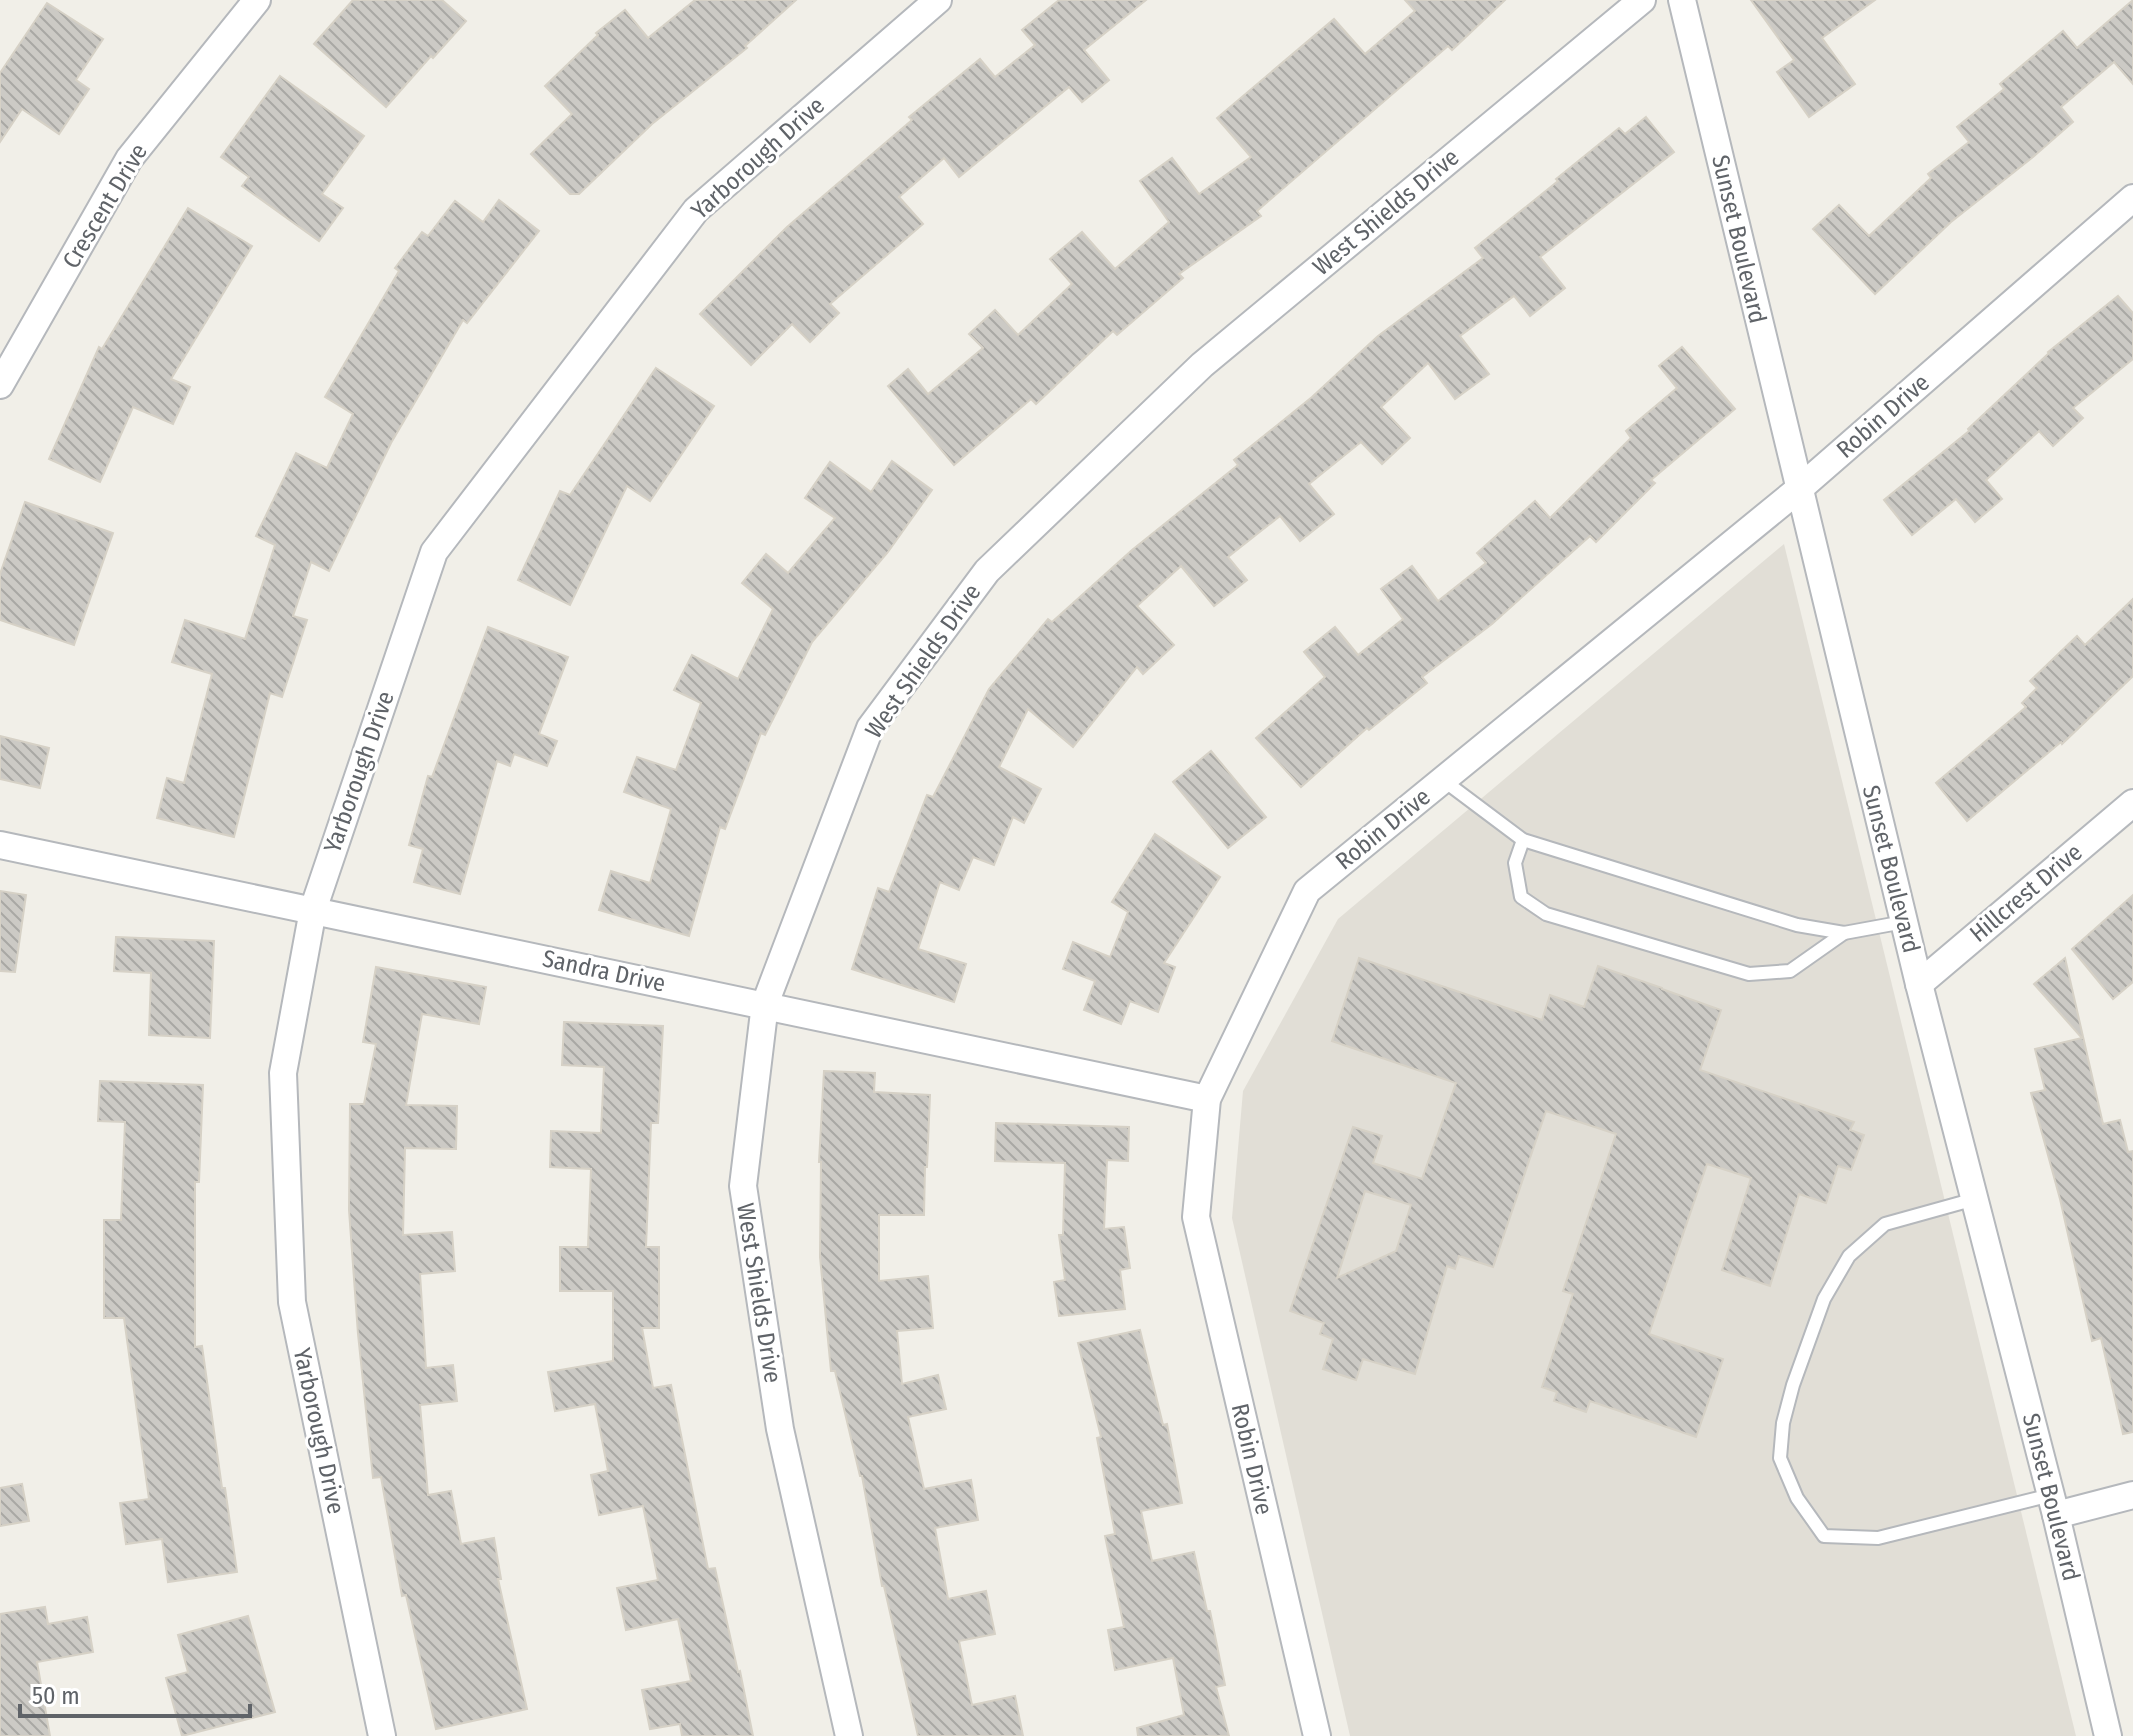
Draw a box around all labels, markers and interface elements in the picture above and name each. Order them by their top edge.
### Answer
street label: Yarborough Drive [686,91,830,225]
street label: Crescent Drive [57,139,153,273]
street label: West Shields Drive [1307,143,1465,281]
street label: Sunset Boulevard [1706,152,1772,326]
street label: Robin Drive [1831,368,1935,464]
street label: West Shields Drive [859,579,987,743]
street label: Yarborough Drive [318,688,400,856]
street label: Robin Drive [1330,782,1436,876]
street label: Sunset Boulevard [1857,782,1925,956]
street label: Hillcrest Drive [1964,838,2088,948]
street label: Sandra Drive [540,944,668,998]
street label: West Shields Drive [731,1201,787,1385]
street label: Yarborough Drive [288,1346,350,1516]
street label: Robin Drive [1226,1401,1278,1517]
street label: Sunset Boulevard [2017,1410,2085,1584]
scale bar [20,1668,250,1718]
text: 50 m [32,1682,80,1710]

